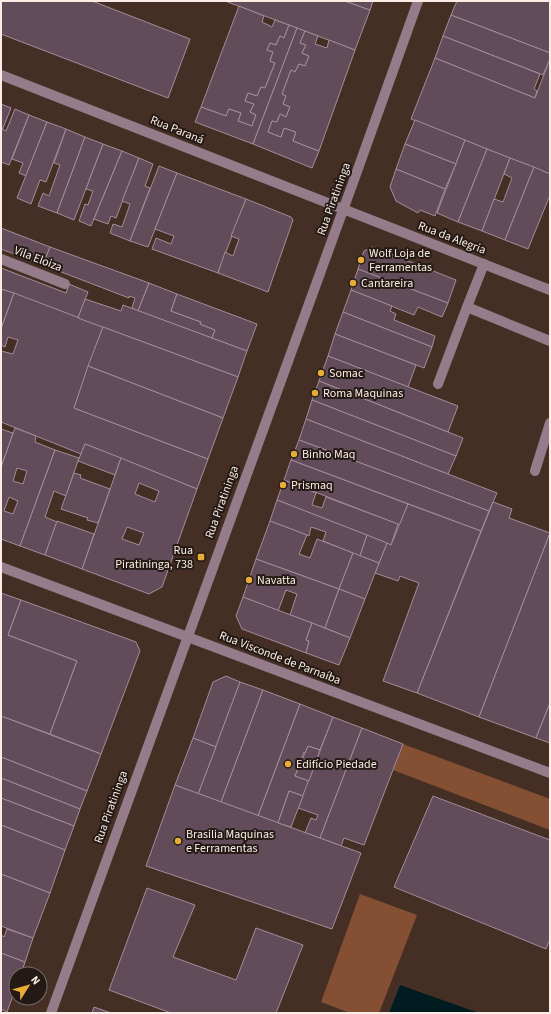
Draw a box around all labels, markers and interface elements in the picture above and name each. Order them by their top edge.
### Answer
street label: Rua Paraná [148,112,206,148]
street label: Rua Piratininga [313,160,355,238]
street label: Rua da Alegria [416,217,488,259]
street label: Vila Eloiza [11,242,65,276]
place label: Wolf Loja de Ferramentas [369,245,432,276]
marker: Wolf Loja de Ferramentas [356,255,366,265]
place label: Cantareira [361,275,413,292]
marker: Cantareira [348,278,358,288]
place label: Somac [329,365,364,382]
marker: Somac [316,368,326,378]
place label: Roma Maquinas [323,385,403,402]
marker: Roma Maquinas [310,388,320,398]
place label: Binho Maq [302,446,355,463]
marker: Binho Maq [289,449,299,459]
street label: Rua Piratininga [201,463,243,541]
place label: Prismaq [291,477,333,494]
marker: Prismaq [278,480,288,490]
place label: Rua Piratininga, 738 [115,542,193,573]
marker: Rua Piratininga, 738 [196,552,206,562]
place label: Navatta [257,572,296,589]
marker: Navatta [244,575,254,585]
street label: Rua Visconde de Parnaíba [217,627,343,689]
place label: Edifício Piedade [296,756,377,773]
marker: Edifício Piedade [283,759,293,769]
street label: Rua Piratininga [90,768,132,846]
place label: Brasilia Maquinas e Ferramentas [186,826,274,857]
marker: Brasilia Maquinas e Ferramentas [173,836,183,846]
north arrow [8,966,48,1006]
text: N [27,973,44,988]

